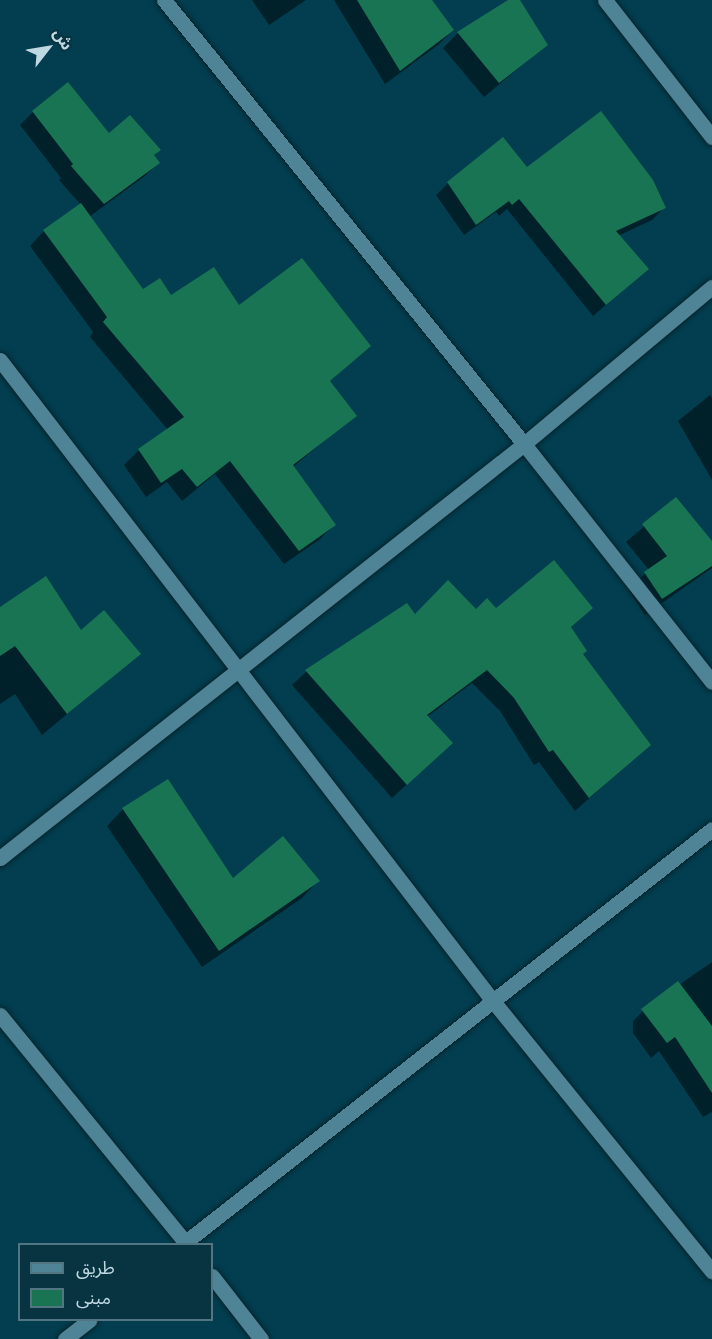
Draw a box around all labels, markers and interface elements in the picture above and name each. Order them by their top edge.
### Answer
north arrow [18,18,78,78]
text: ش [48,24,78,54]
legend [18,1243,213,1321]
text: طريق [76,1255,115,1280]
text: مبنى [76,1285,111,1310]

